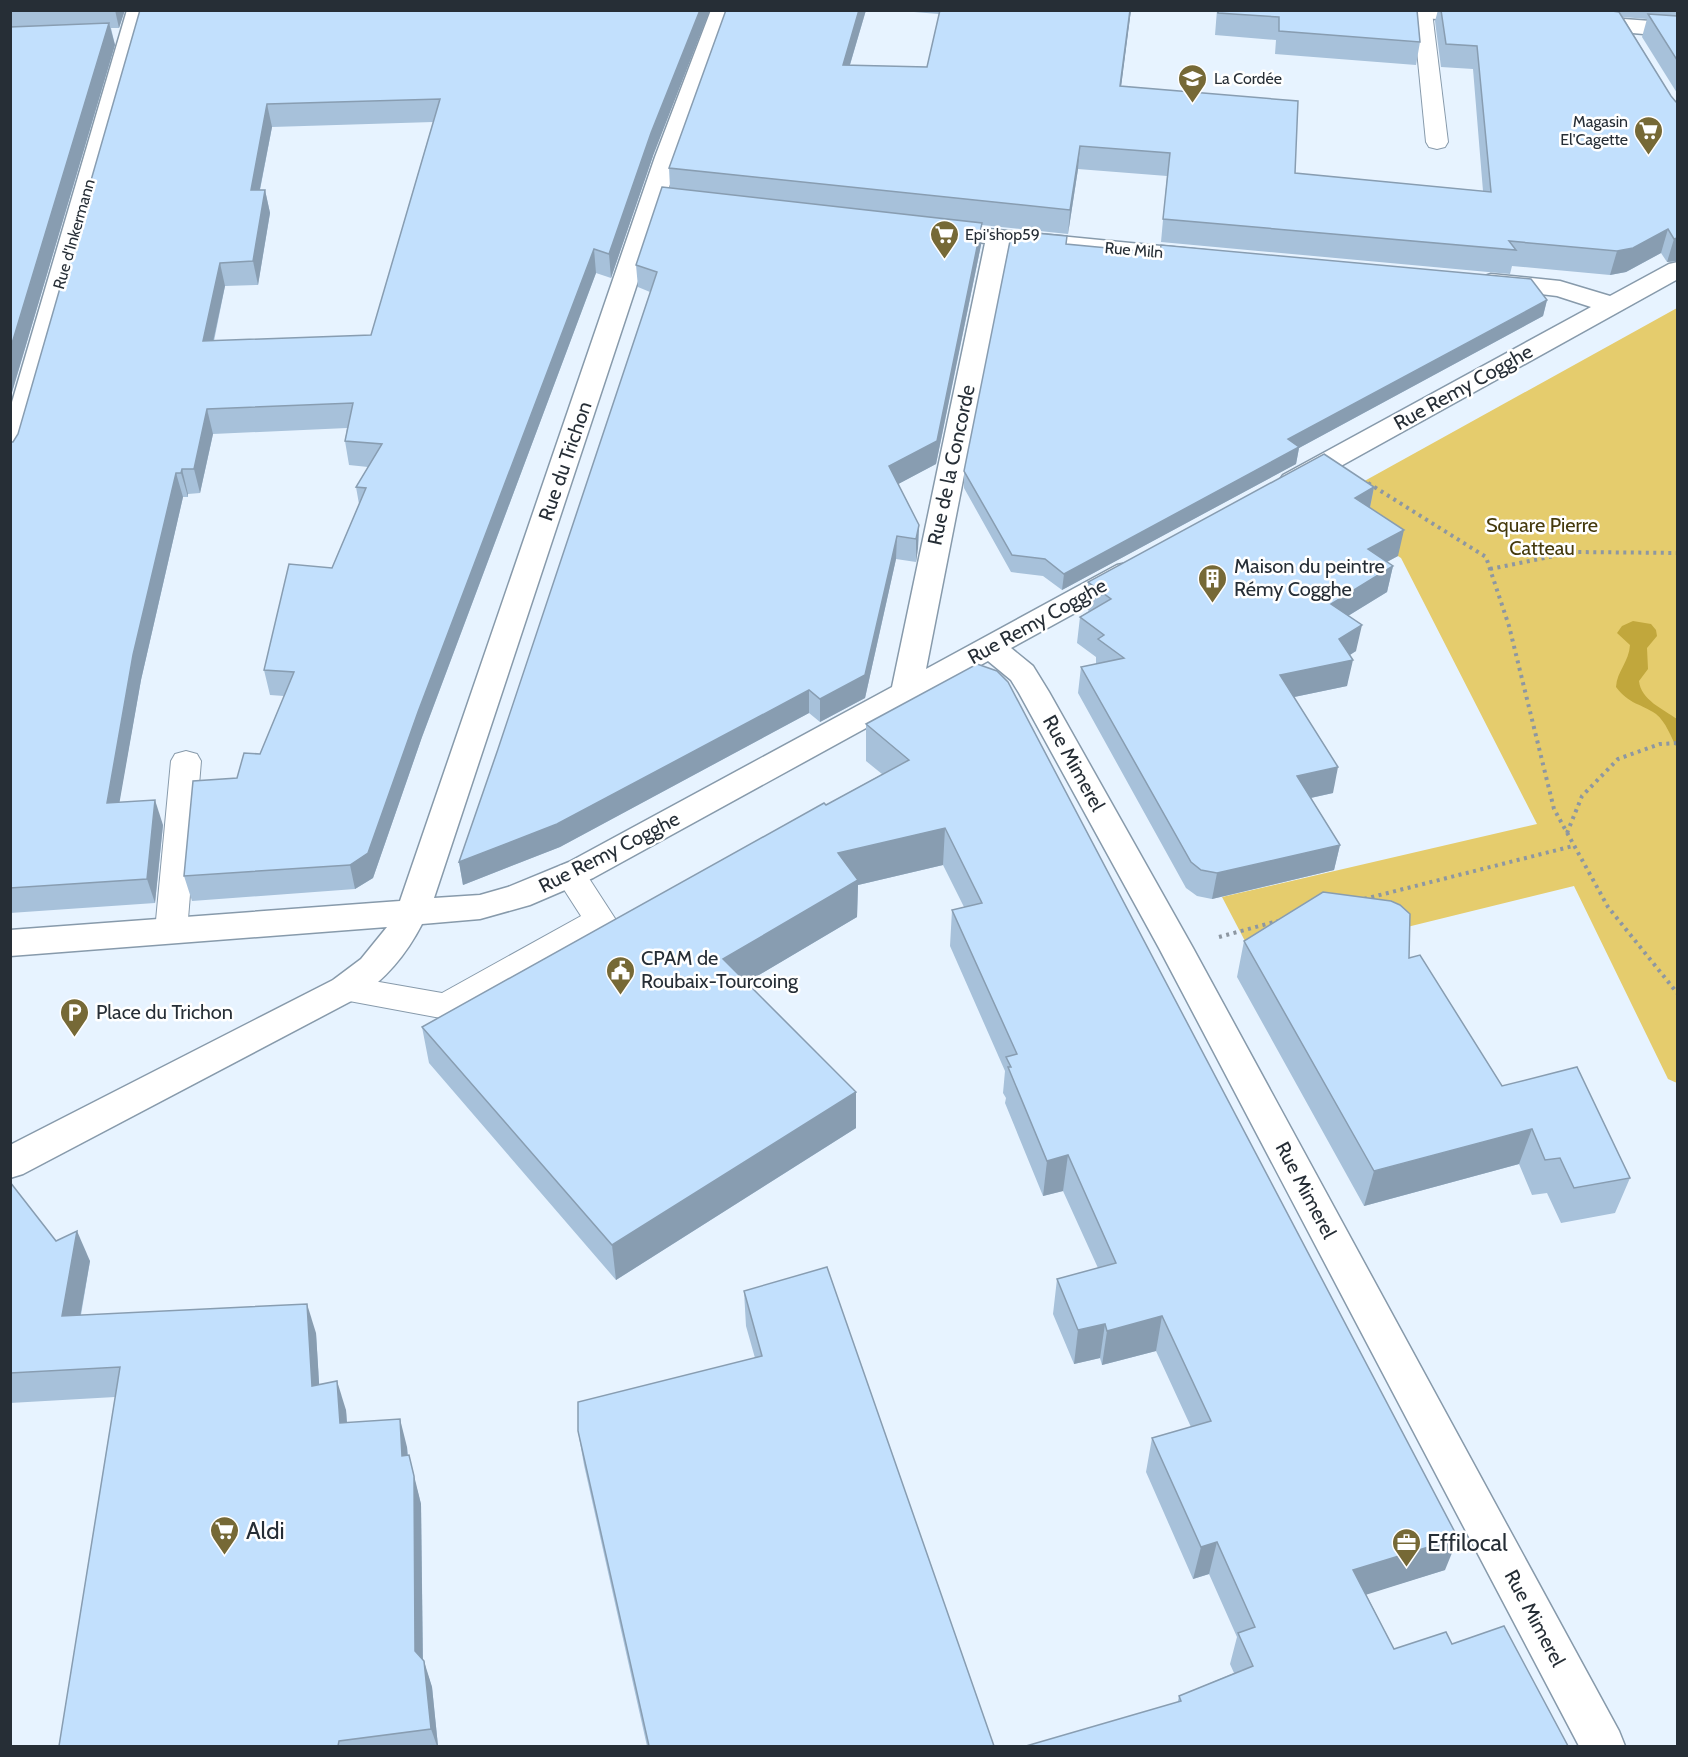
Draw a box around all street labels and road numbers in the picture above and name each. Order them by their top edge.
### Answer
street label: Rue d'Inkermann [49,177,99,291]
street label: Rue Miln [1104,238,1164,262]
street label: Rue Remy Cogghe [1389,339,1537,435]
street label: Rue de la Concorde [922,383,980,547]
street label: Rue du Trichon [533,398,597,524]
street label: Rue Remy Cogghe [963,573,1111,669]
street label: Rue Mimerel [1038,711,1110,815]
street label: Rue Remy Cogghe [535,806,683,898]
street label: Rue Mimerel [1270,1138,1342,1243]
street label: Rue Mimerel [1499,1566,1571,1671]

